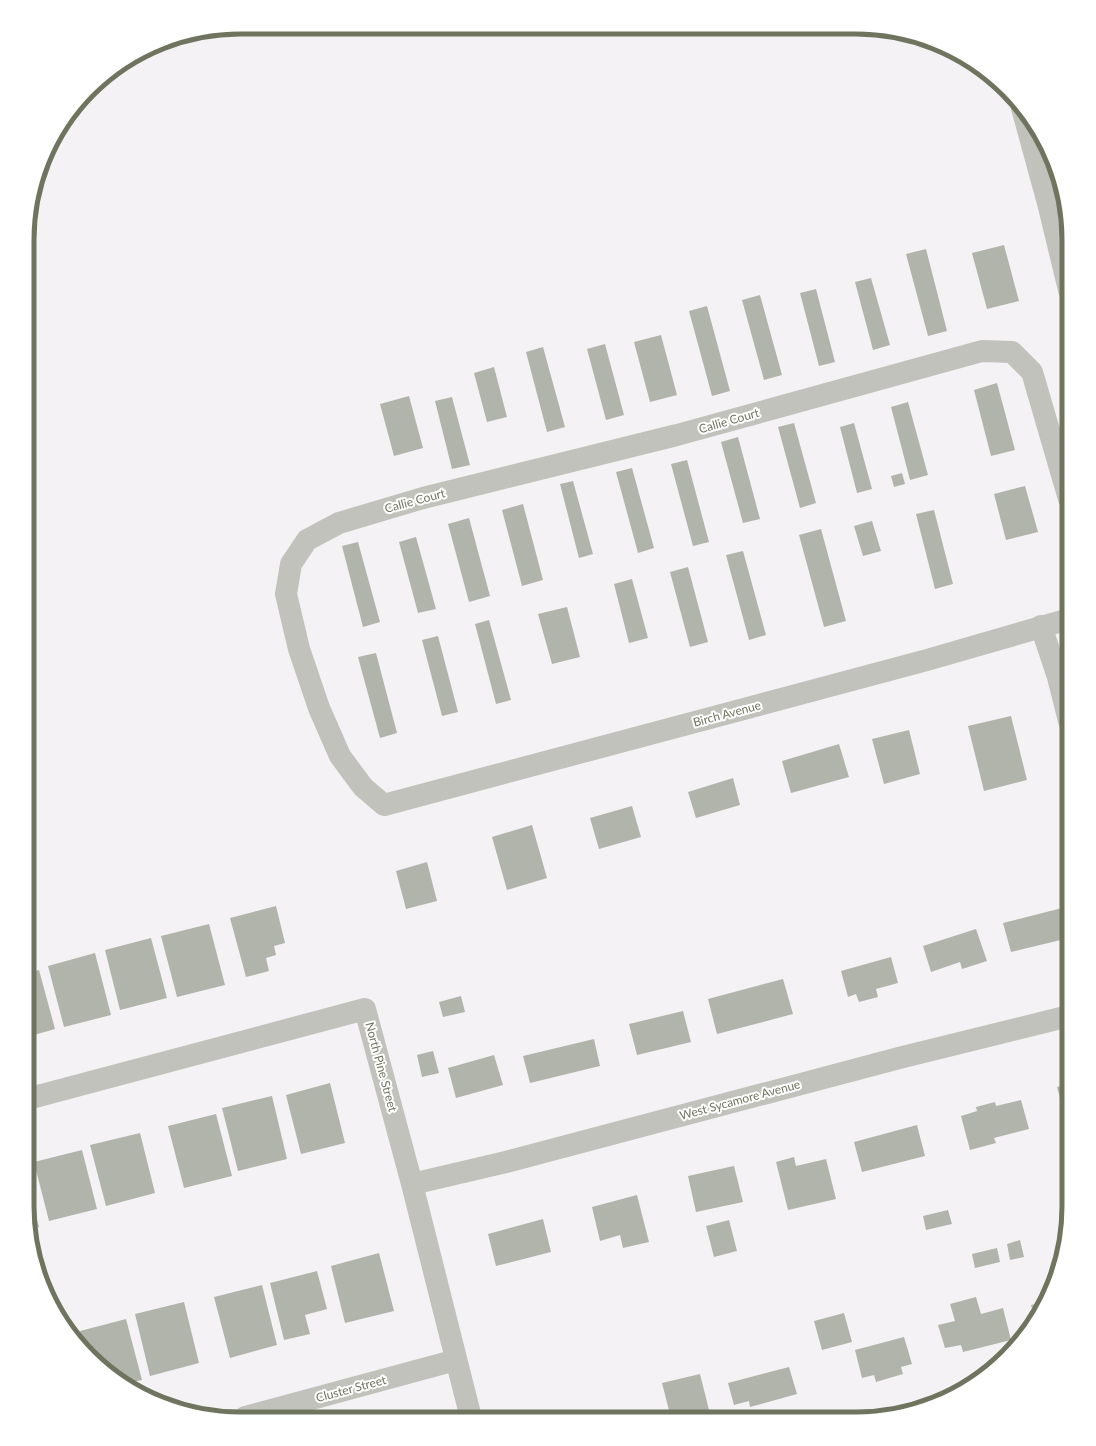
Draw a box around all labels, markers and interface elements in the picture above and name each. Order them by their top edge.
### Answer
street label: Callie Court [697,405,761,436]
street label: Callie Court [383,485,447,516]
street label: Birch Avenue [691,697,762,730]
street label: North Pine Street [362,1021,401,1114]
street label: West Sycamore Avenue [678,1076,802,1123]
street label: Cluster Street [314,1372,388,1405]

